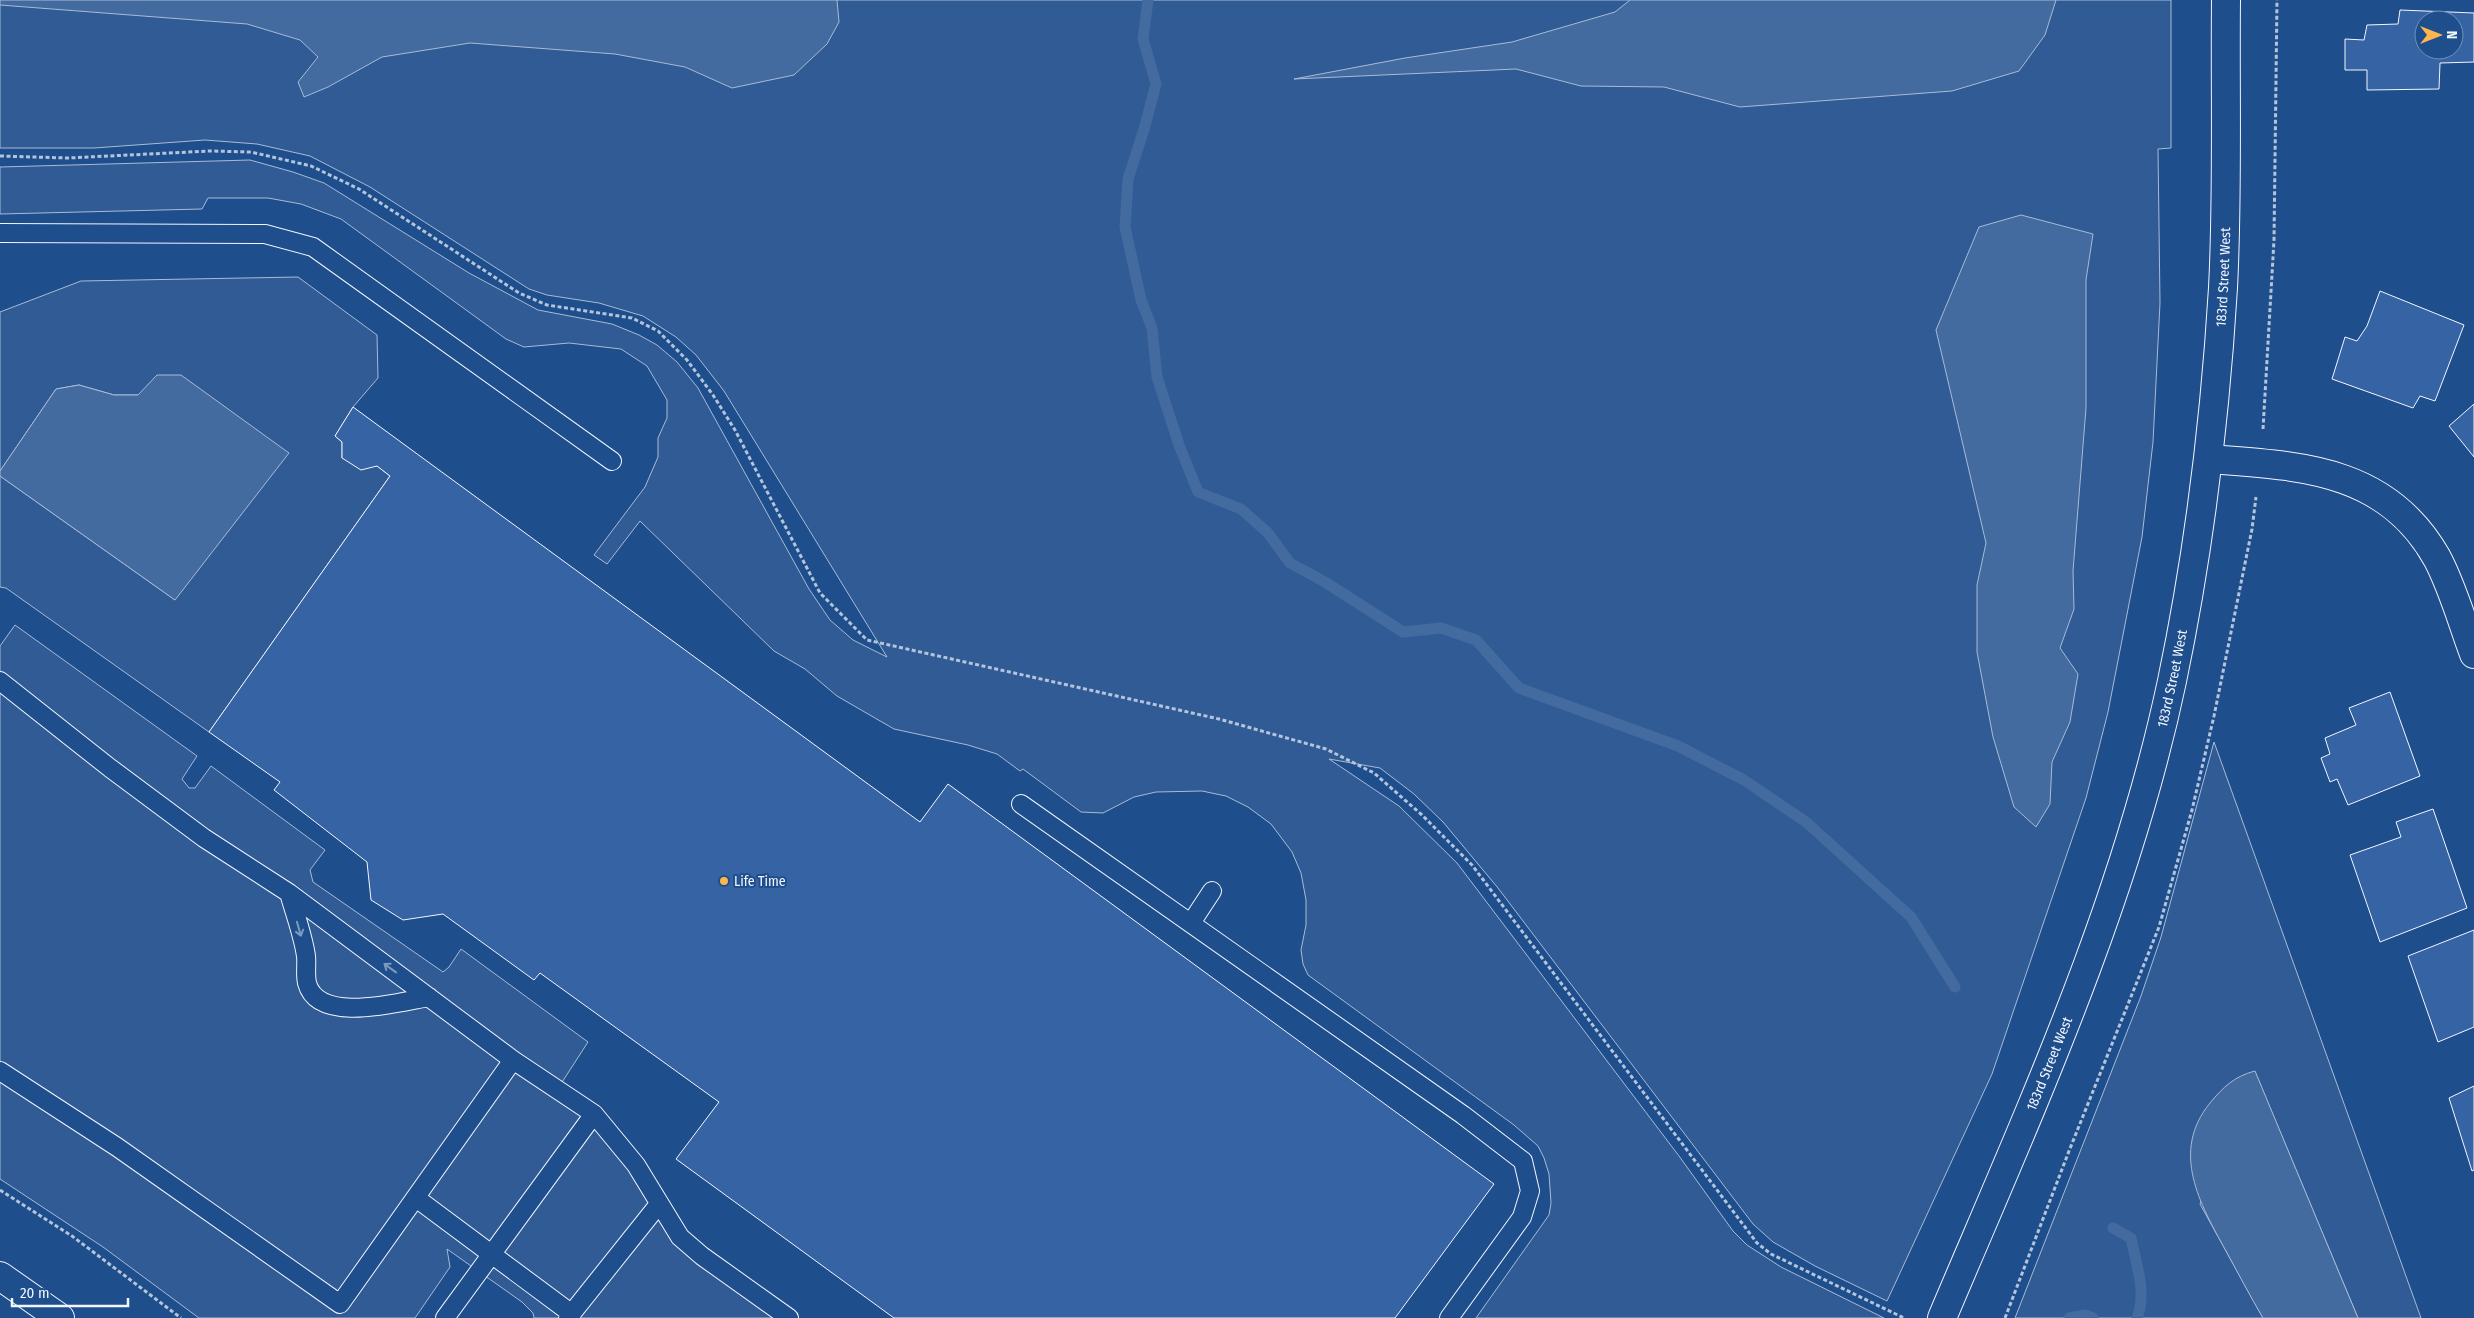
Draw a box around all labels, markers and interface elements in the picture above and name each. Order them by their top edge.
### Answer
north arrow [2414,10,2464,60]
text: N [2443,31,2460,39]
street label: 183rd Street West [2212,227,2234,327]
street label: 183rd Street West [2153,628,2191,729]
place label: Life Time [734,873,786,890]
marker: Life Time [718,875,730,887]
one-way arrow [295,921,305,937]
one-way arrow [384,962,397,973]
street label: 183rd Street West [2023,1014,2076,1113]
scale bar [12,1276,129,1308]
text: 20 m [20,1284,50,1302]

